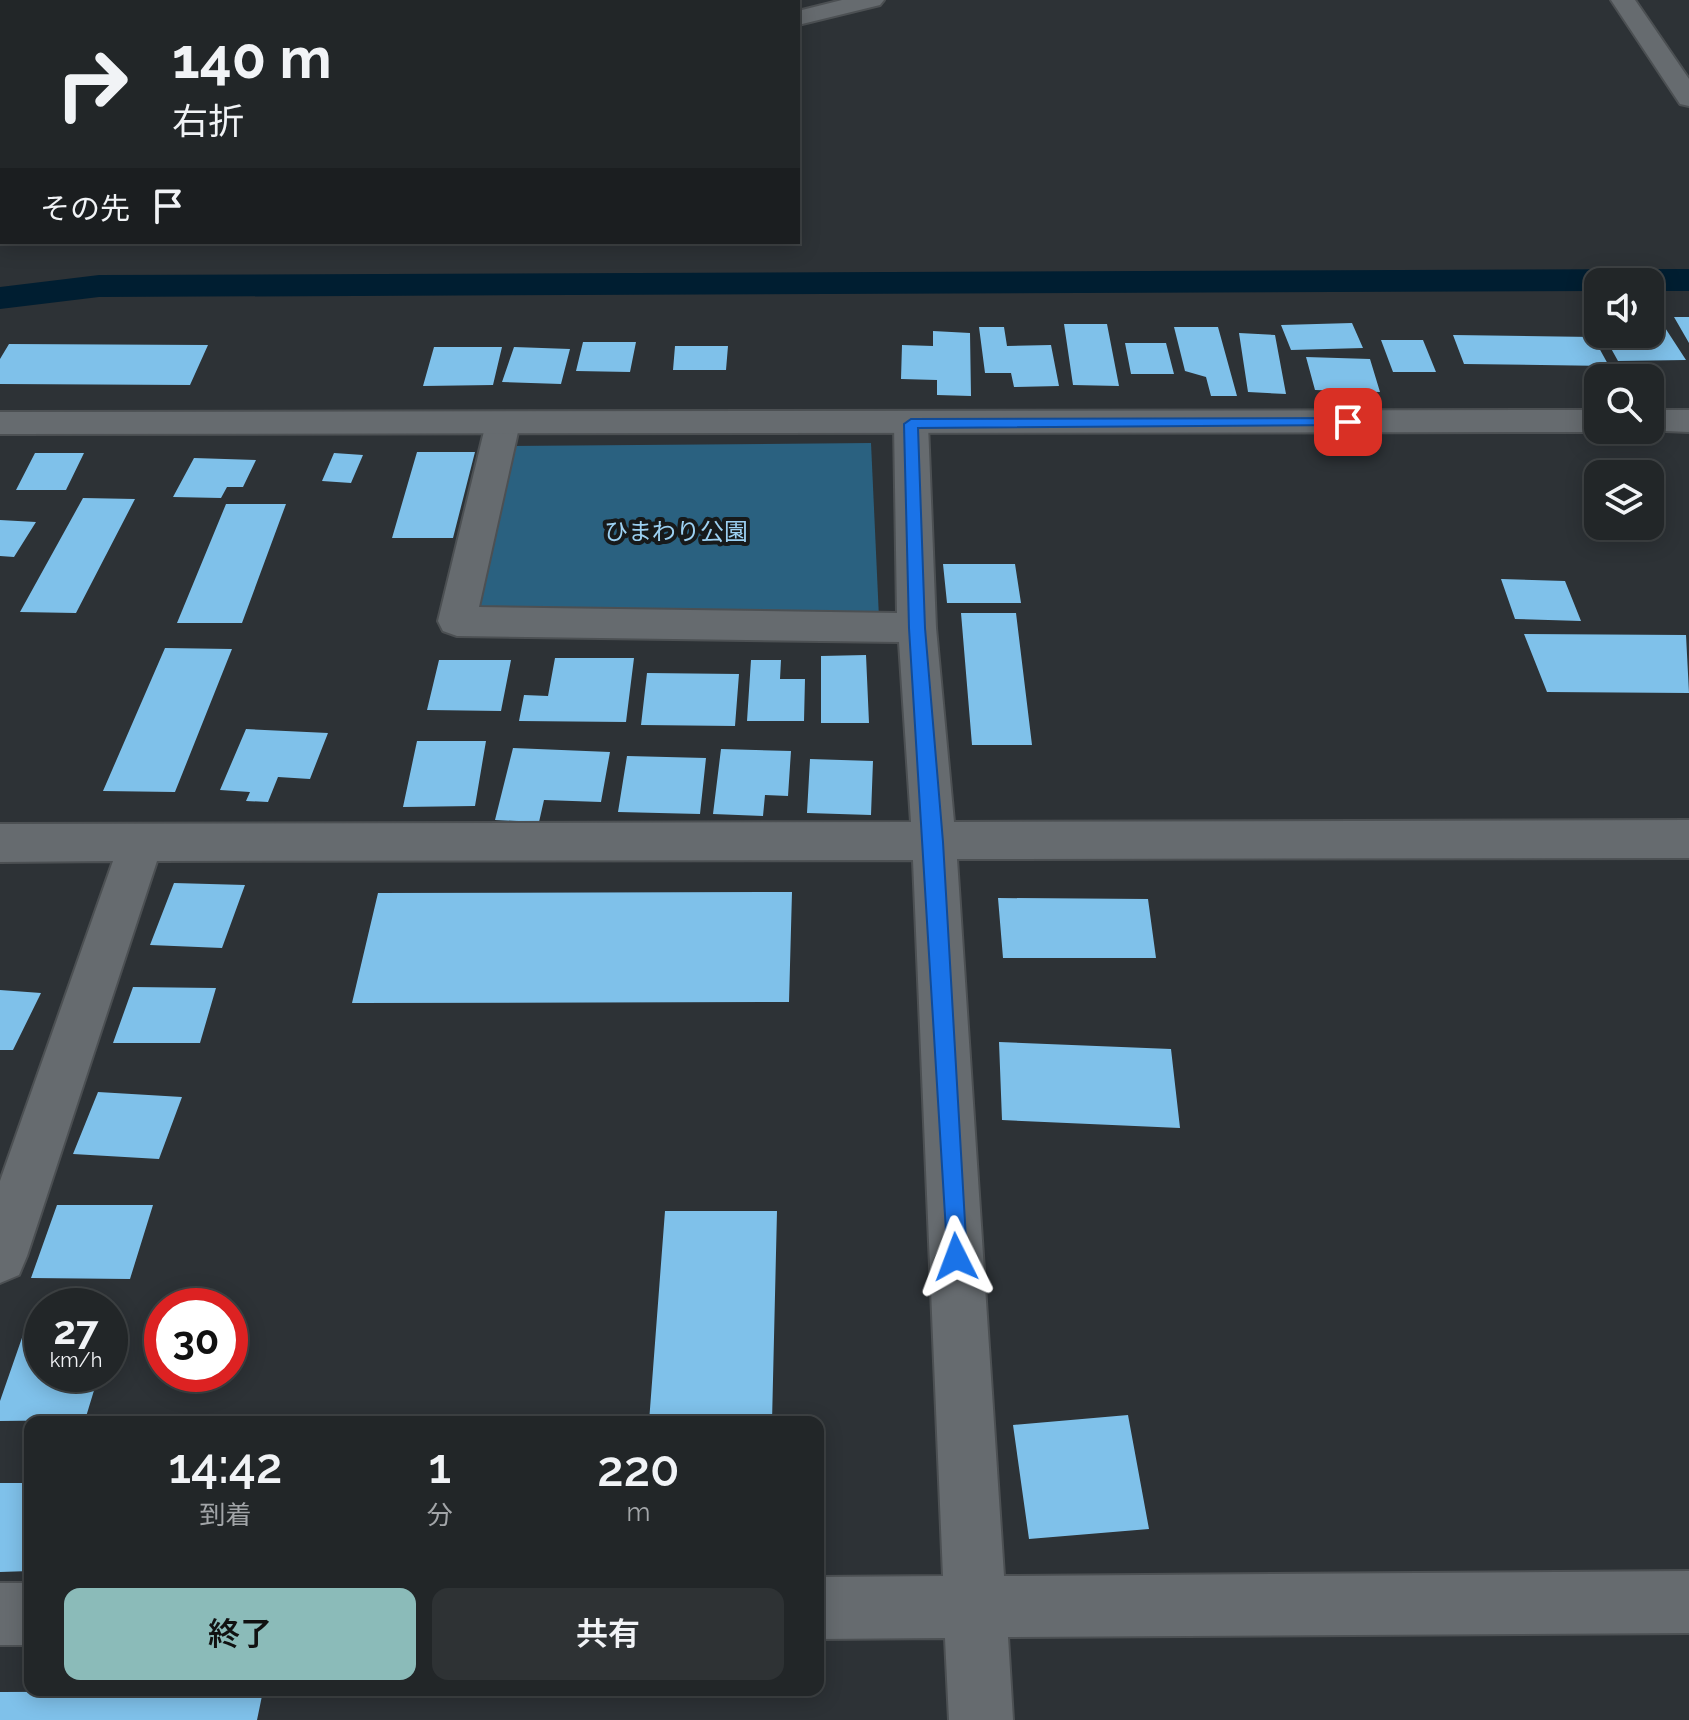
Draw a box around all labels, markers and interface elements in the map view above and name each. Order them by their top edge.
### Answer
text: 140 m [172,25,332,91]
icon: right [40,32,144,136]
text: 右折 [172,100,244,142]
icon: arrive [146,184,190,228]
text: その先 [40,191,130,226]
map controls [1584,268,1664,540]
button: sound [1584,268,1664,348]
button: search [1584,364,1664,444]
pin [1314,388,1382,456]
icon: arrive [1326,400,1370,444]
button: layers [1584,460,1664,540]
park label: ひまわり公園 [604,517,748,546]
position arrow [914,1215,998,1299]
speed limit sign: 30 [144,1288,248,1392]
text: 27 [53,1306,98,1353]
text: km/h [50,1348,102,1372]
text: 14:42 [168,1438,282,1494]
text: 1 [428,1438,451,1494]
text: 220 [597,1441,679,1497]
text: m [626,1497,650,1527]
text: 到着 [199,1500,251,1530]
text: 分 [427,1500,453,1530]
button: 終了 [64,1588,416,1680]
button: 共有 [432,1588,784,1680]

